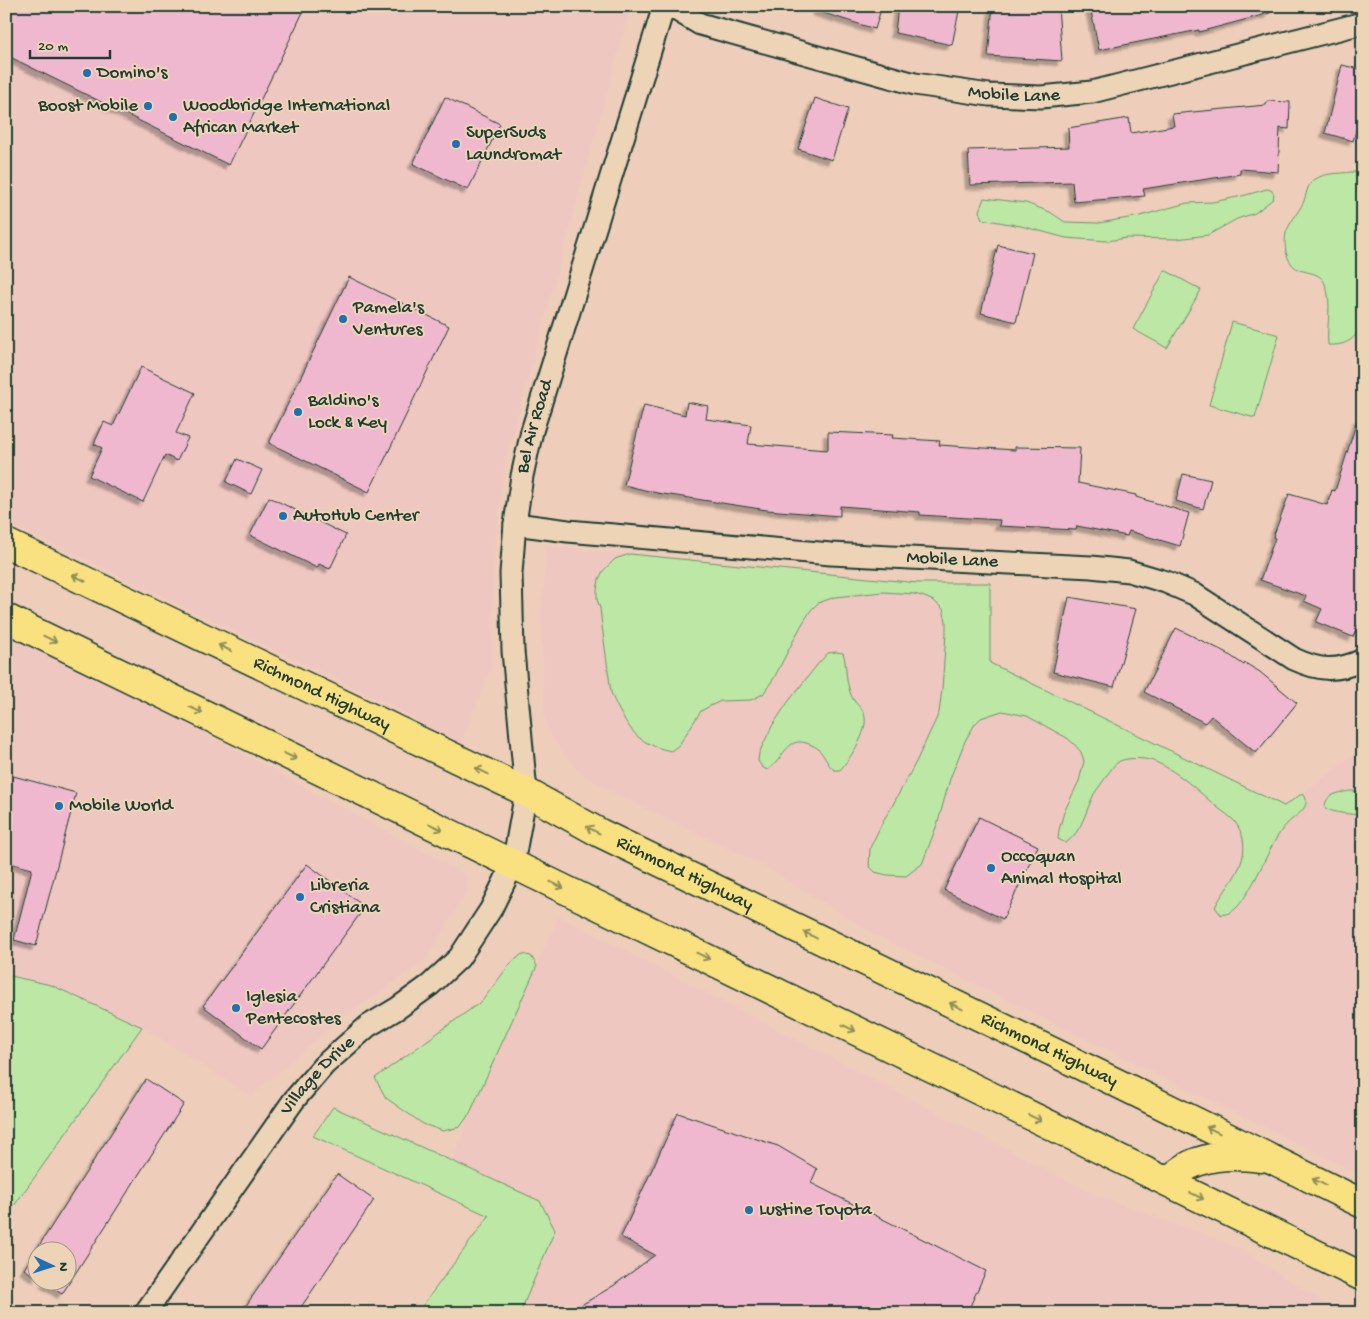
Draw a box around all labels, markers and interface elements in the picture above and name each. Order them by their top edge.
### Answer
scale bar [30,28,110,60]
text: 20 m [38,38,68,56]
place label: Domino's [95,62,169,85]
marker: Domino's [81,67,93,79]
street label: Mobile Lane [966,81,1061,109]
place label: Boost Mobile [37,95,138,118]
place label: Woodbridge International African Market [183,95,390,140]
marker: Boost Mobile [142,100,154,112]
marker: Woodbridge International African Market [167,111,179,123]
place label: SuperSuds Laundromat [466,122,563,167]
marker: SuperSuds Laundromat [450,138,462,150]
place label: Pamela's Ventures [352,297,425,342]
marker: Pamela's Ventures [337,313,349,325]
street label: Bel Air Road [511,375,559,477]
place label: Baldino's Lock & Key [307,390,388,435]
marker: Baldino's Lock & Key [292,406,304,418]
place label: AutoHub Center [293,505,421,528]
marker: AutoHub Center [277,510,289,522]
street label: Mobile Lane [906,546,999,574]
one-way arrow [72,572,87,582]
one-way arrow [42,635,57,645]
one-way arrow [218,643,233,652]
street label: Richmond Highway [249,652,395,737]
one-way arrow [189,705,204,715]
one-way arrow [283,751,298,761]
one-way arrow [475,766,490,776]
place label: Mobile World [69,795,175,818]
marker: Mobile World [53,800,65,812]
one-way arrow [429,822,444,832]
one-way arrow [586,825,601,835]
street label: Richmond Highway [612,831,757,917]
place label: Occoquan Animal Hospital [1001,846,1122,891]
marker: Occoquan Animal Hospital [985,862,997,874]
place label: Libreria Cristiana [310,875,382,920]
one-way arrow [549,881,564,890]
marker: Libreria Cristiana [294,891,306,903]
one-way arrow [803,930,818,939]
one-way arrow [695,952,710,962]
place label: Iglesia Pentecostes [245,986,342,1031]
one-way arrow [949,1001,964,1011]
marker: Iglesia Pentecostes [230,1002,242,1014]
street label: Richmond Highway [977,1007,1122,1093]
one-way arrow [842,1023,857,1033]
street label: Village Drive [275,1031,360,1121]
one-way arrow [1027,1113,1042,1123]
one-way arrow [1206,1125,1221,1135]
one-way arrow [1312,1177,1327,1186]
one-way arrow [1189,1192,1204,1201]
place label: Lustine Toyota [759,1199,873,1222]
marker: Lustine Toyota [743,1204,755,1216]
north arrow [28,1242,78,1292]
text: N [54,1262,71,1272]

